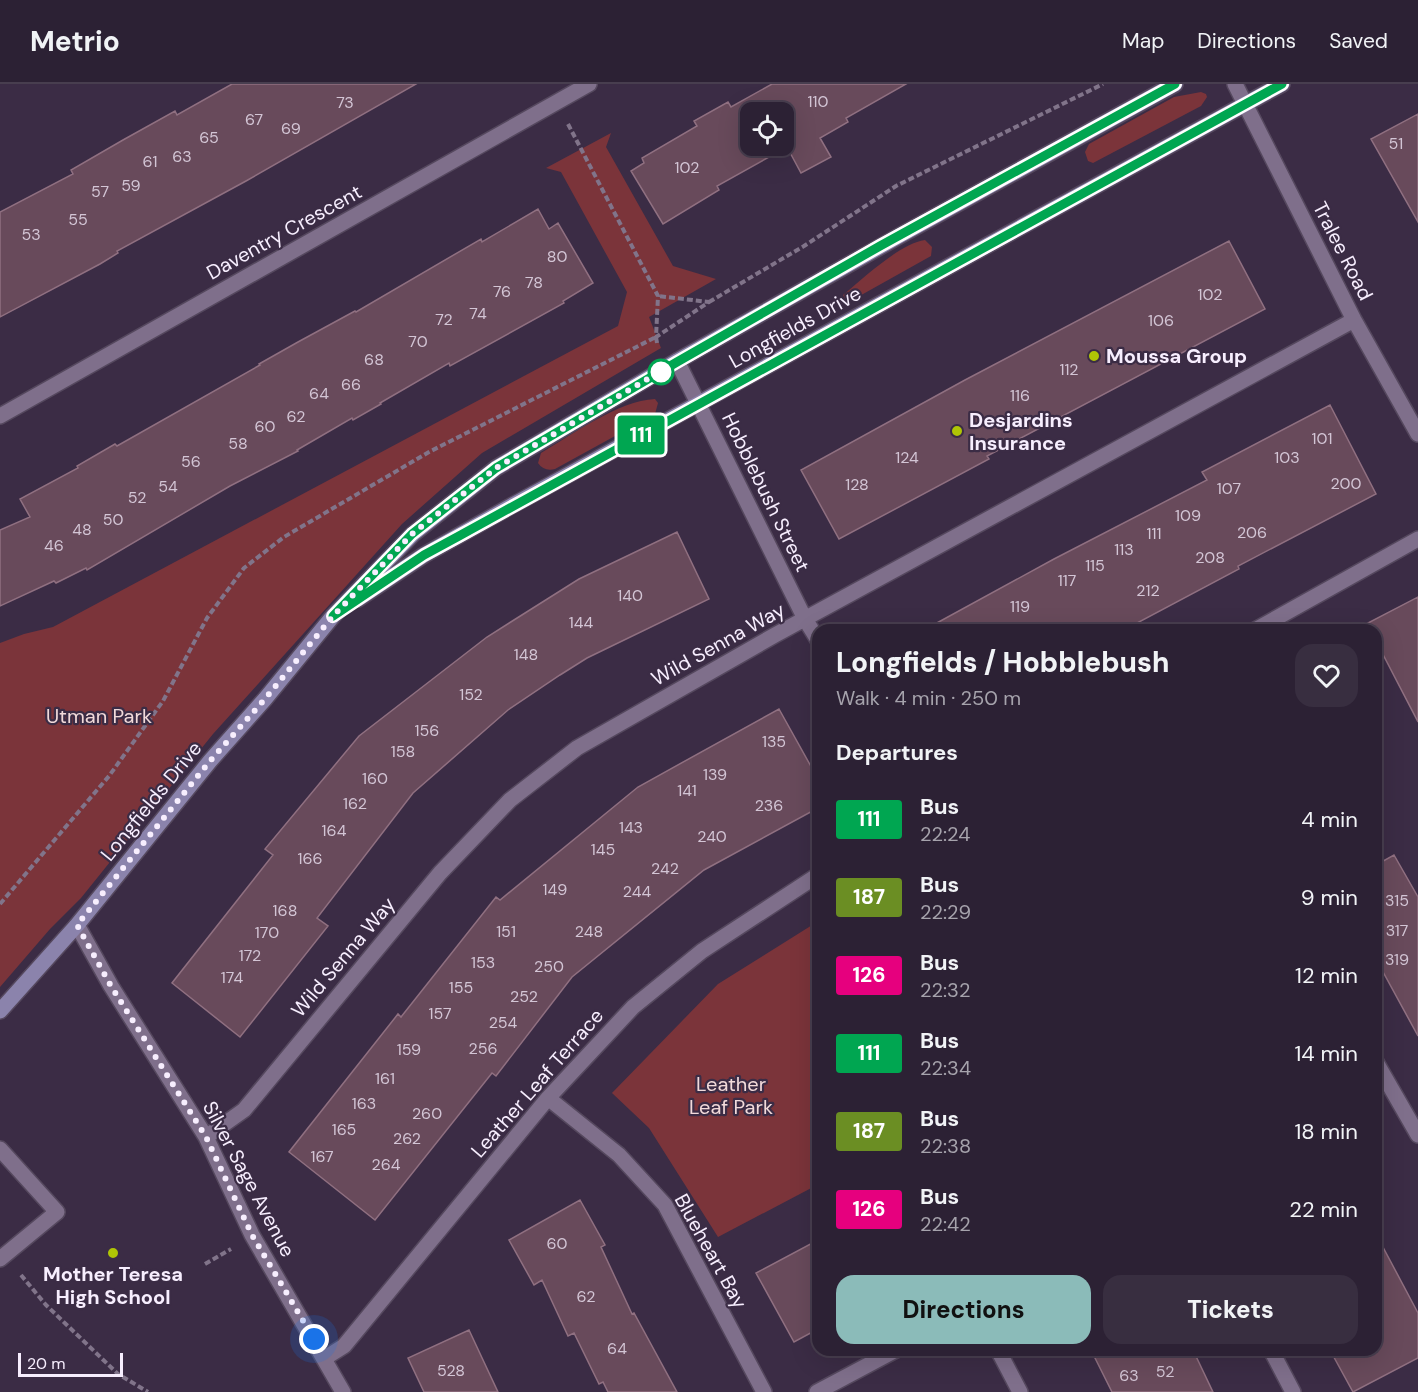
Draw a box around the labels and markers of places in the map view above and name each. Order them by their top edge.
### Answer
place label: Moussa Group [1106,343,1247,369]
marker: Moussa Group [1087,349,1101,363]
unlabelled marker [648,359,674,385]
place label: Desjardins Insurance [969,407,1073,456]
marker: Desjardins Insurance [950,424,964,438]
marker: Mother Teresa High School [106,1246,120,1260]
place label: Mother Teresa High School [43,1261,183,1310]

